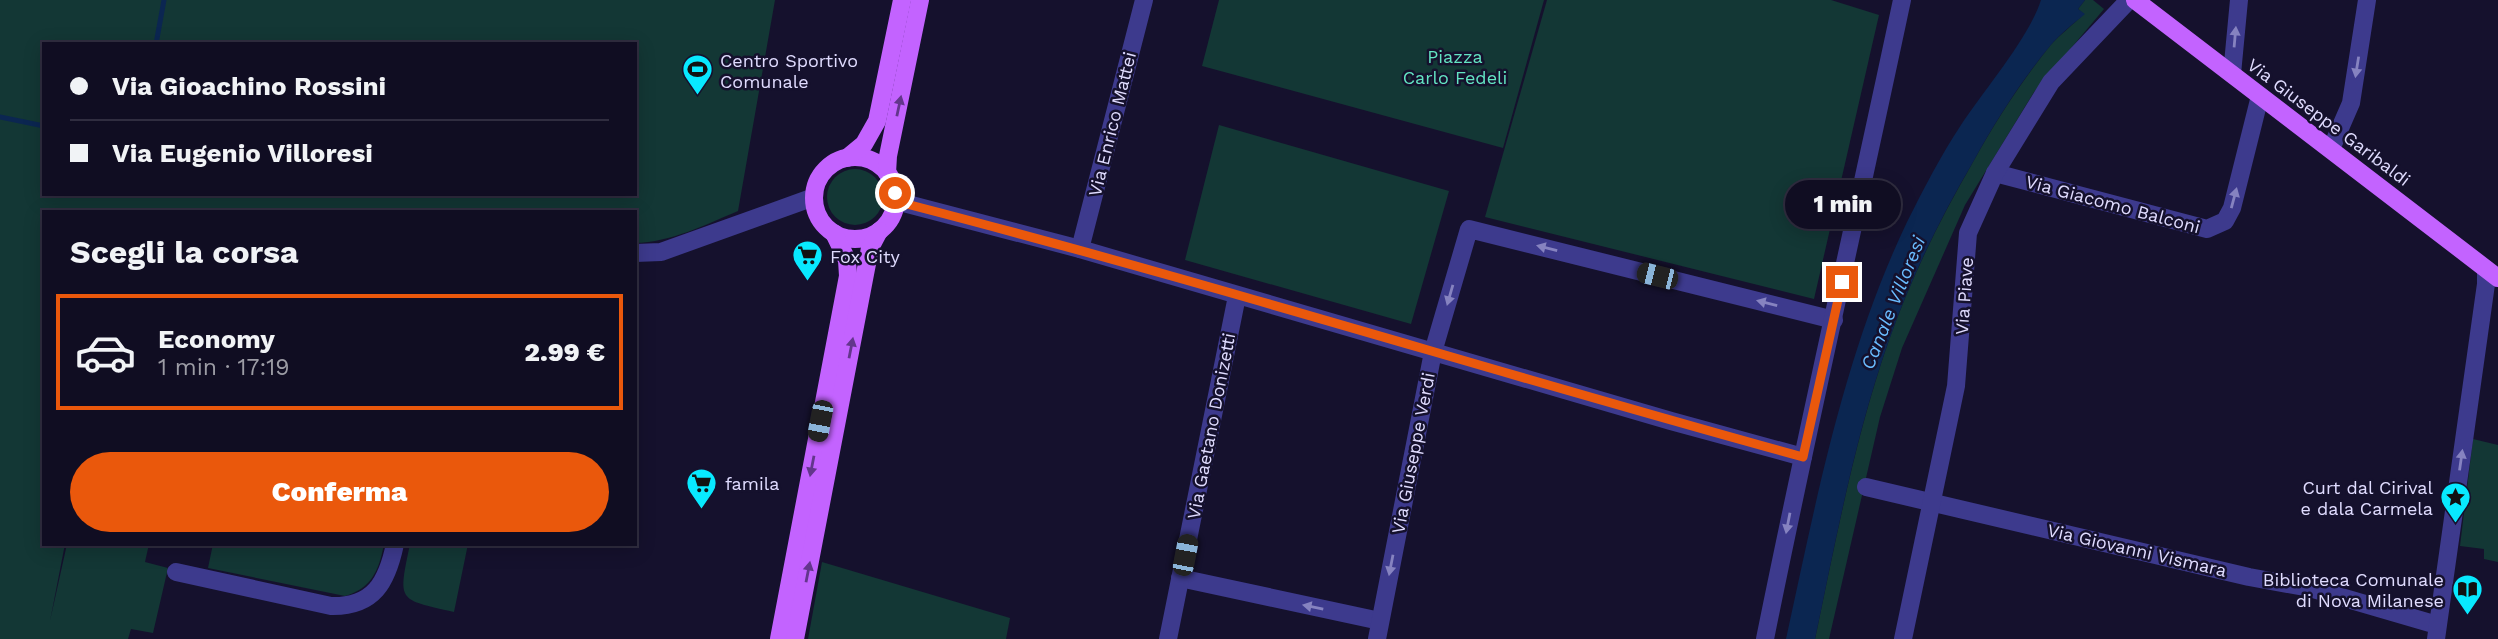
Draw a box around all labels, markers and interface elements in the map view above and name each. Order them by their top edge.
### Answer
one-way arrow [2230,26,2241,48]
park label: Piazza Carlo Fedeli [1403,46,1507,88]
street label: Via Enrico Mattei [1084,49,1140,199]
place label: Centro Sportivo Comunale [720,50,858,92]
sports icon: Centro Sportivo Comunale [680,53,714,97]
street label: Via Giuseppe Garibaldi [2243,54,2415,190]
one-way arrow [2351,57,2362,79]
text: Via Gioachino Rossini [112,71,386,101]
one-way arrow [894,95,905,117]
text: Via Eugenio Villoresi [112,138,373,168]
street label: Via Giacomo Balconi [2024,171,2202,237]
route start [879,177,911,209]
callout: 1 min [1784,180,1900,230]
one-way arrow [2230,188,2240,209]
text: 1 min [1813,191,1873,218]
water label: Canale Villoresi [1856,232,1931,373]
text: Scegli la corsa [70,233,299,271]
supermarket icon: Fox City [790,239,824,283]
one-way arrow [1535,242,1557,253]
place label: Fox City [830,246,900,267]
street label: Via Piave [1951,256,1977,336]
car [1635,261,1680,291]
route end [1826,266,1858,298]
one-way arrow [1444,284,1455,306]
one-way arrow [1756,297,1778,308]
icon: car [74,321,137,384]
text: Economy [158,324,275,354]
street label: Via Gaetano Donizetti [1183,331,1239,521]
text: 2.99 € [524,337,605,367]
one-way arrow [845,337,856,359]
text: 1 min · 17:19 [158,354,289,381]
street label: Via Giuseppe Verdi [1387,371,1439,535]
car [806,398,835,444]
one-way arrow [2455,449,2466,471]
button: Conferma [70,452,609,532]
one-way arrow [806,455,817,477]
supermarket icon: famila [685,466,719,510]
place label: famila [725,473,779,494]
place label: Curt dal Cirival e dala Carmela [2300,477,2433,519]
place icon: Curt dal Cirival e dala Carmela [2439,480,2473,524]
one-way arrow [1783,512,1794,534]
street label: Via Giovanni Vismara [2045,519,2229,581]
car [1171,532,1200,578]
one-way arrow [1386,554,1397,576]
one-way arrow [803,561,814,583]
place label: Biblioteca Comunale di Nova Milanese [2263,569,2444,611]
library icon: Biblioteca Comunale di Nova Milanese [2450,572,2484,616]
one-way arrow [1302,601,1324,612]

